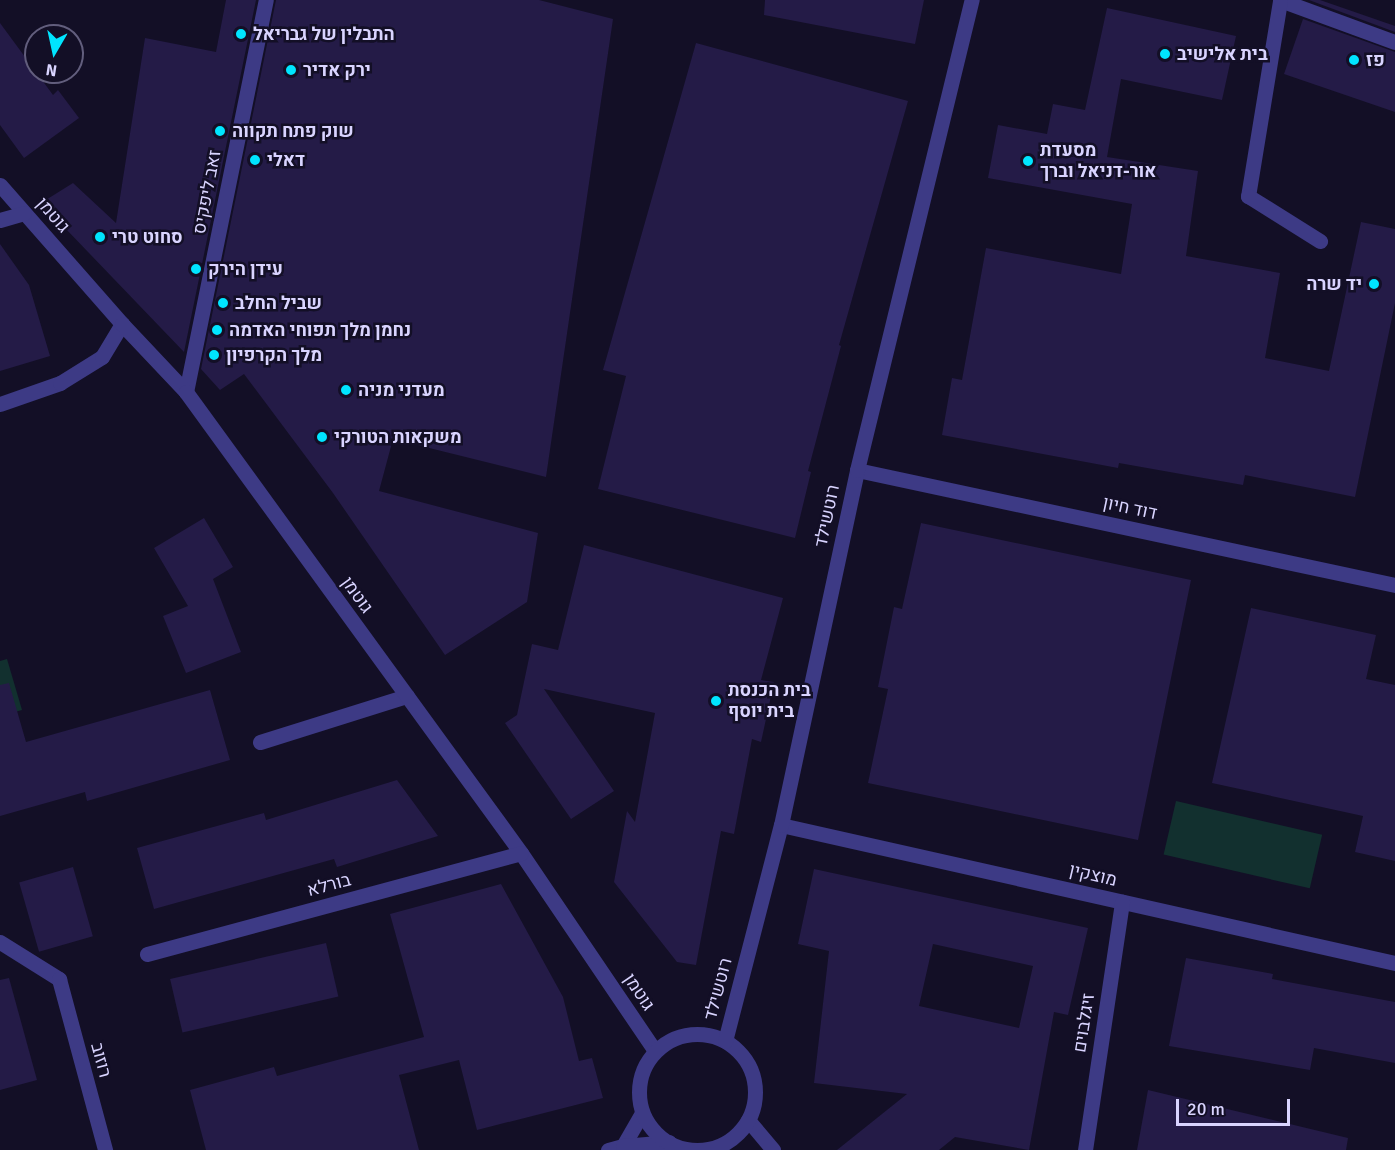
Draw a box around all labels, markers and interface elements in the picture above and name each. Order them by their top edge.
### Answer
place label: התבלין של גבריאל [253,23,395,45]
north arrow [24,24,84,84]
marker: התבלין של גבריאל [234,27,248,41]
place label: בית אלישיב [1177,43,1268,65]
marker: בית אלישיב [1158,47,1172,61]
place label: פז [1366,49,1385,71]
marker: פז [1347,53,1361,67]
text: N [44,59,59,81]
place label: ירק אדיר [303,59,371,81]
marker: ירק אדיר [284,63,298,77]
place label: שוק פתח תקווה [232,120,354,142]
marker: שוק פתח תקווה [213,124,227,138]
place label: מסעדת אור-דניאל וברך [1040,140,1156,182]
street label: זאב ליפקיס [188,148,226,236]
place label: דאלי [267,149,305,171]
marker: דאלי [248,153,262,167]
marker: מסעדת אור-דניאל וברך [1021,154,1035,168]
street label: גוטמן [32,193,74,237]
place label: סחוט טרי [112,226,183,248]
marker: סחוט טרי [93,230,107,244]
place label: עידן הירק [208,258,283,280]
marker: עידן הירק [189,262,203,276]
place label: יד שרה [1306,273,1362,295]
marker: יד שרה [1367,277,1381,291]
place label: שביל החלב [235,292,322,314]
marker: שביל החלב [216,296,230,310]
place label: נחמן מלך תפוחי האדמה [229,319,411,341]
marker: נחמן מלך תפוחי האדמה [210,323,224,337]
place label: מלך הקרפיון [226,344,322,366]
marker: מלך הקרפיון [207,348,221,362]
place label: מעדני מניה [358,379,445,401]
marker: מעדני מניה [339,383,353,397]
place label: משקאות הטורקי [334,426,462,448]
marker: משקאות הטורקי [315,430,329,444]
street label: רוטשילד [810,483,844,549]
street label: דוד חיון [1101,492,1159,524]
street label: גוטמן [337,572,377,618]
place label: בית הכנסת בית יוסף [728,680,811,722]
marker: בית הכנסת בית יוסף [709,694,723,708]
street label: מוצקין [1067,859,1119,891]
street label: בורלא [305,869,353,901]
street label: רוטשילד [699,955,737,1023]
street label: גוטמן [619,969,659,1015]
street label: זיגלבוים [1069,992,1099,1054]
street label: רוזוב [86,1040,116,1080]
scale bar [1179,1087,1293,1125]
text: 20 m [1187,1098,1225,1120]

